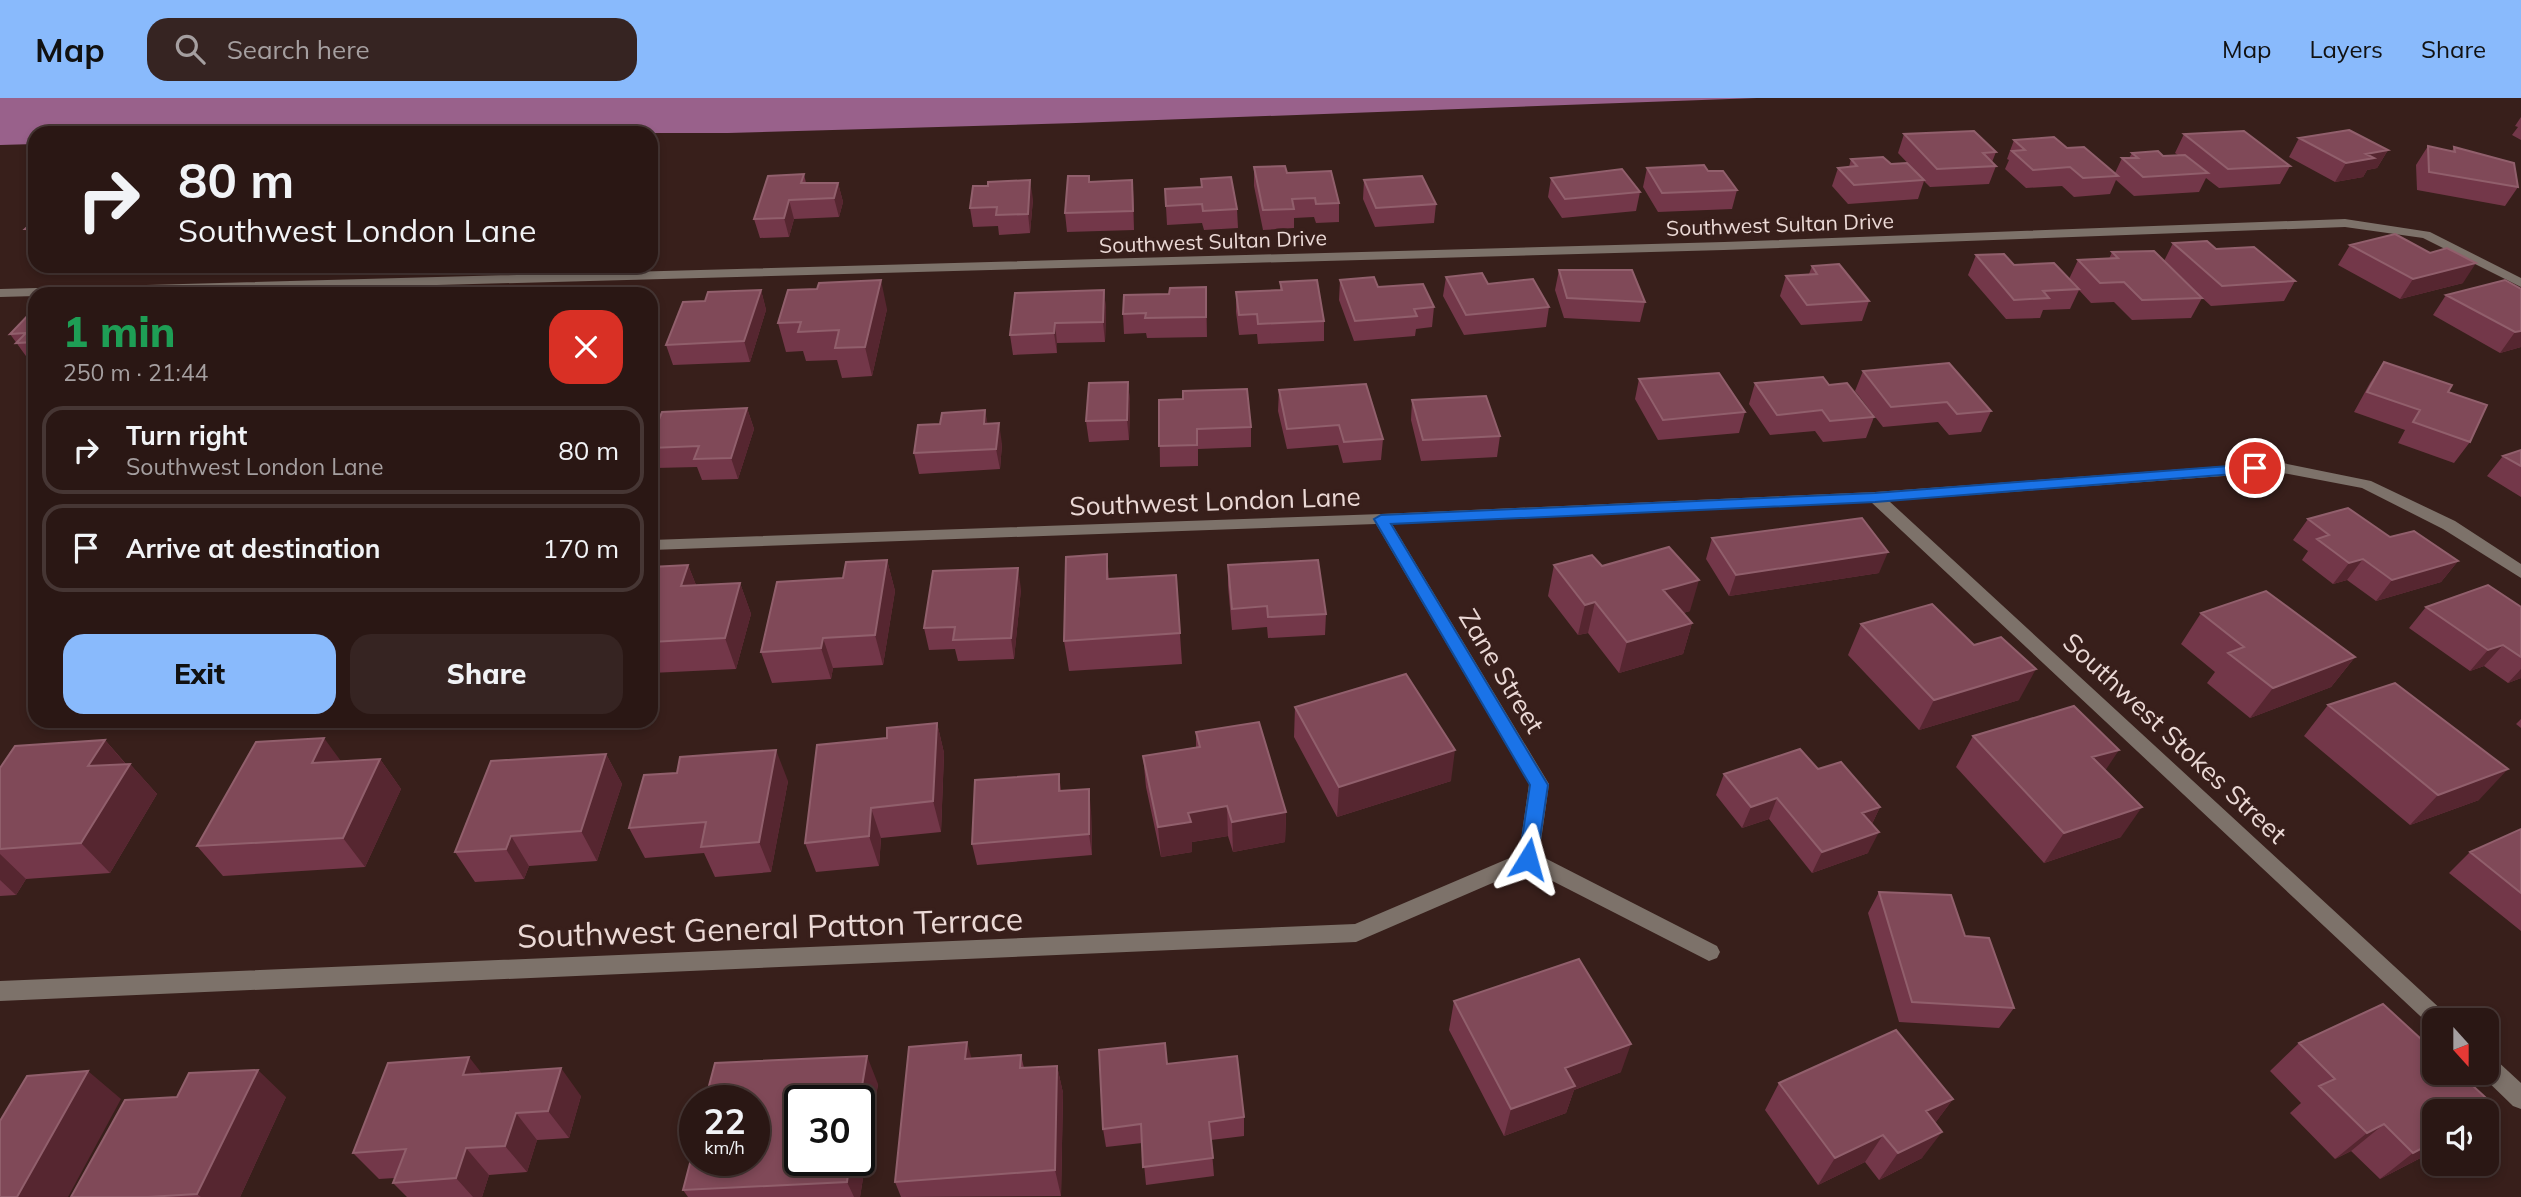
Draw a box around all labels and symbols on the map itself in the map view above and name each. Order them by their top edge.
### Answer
street label: Southwest Sultan Drive [1666,207,1894,241]
street label: Southwest Sultan Drive [1099,224,1327,258]
pin [2225,438,2285,498]
street label: Southwest London Lane [1069,479,1361,523]
street label: Zane Street [1452,603,1552,739]
street label: Southwest Stokes Street [2056,626,2294,850]
position arrow [1491,822,1565,896]
street label: Southwest General Patton Terrace [516,898,1024,956]
north arrow [2422,1008,2499,1085]
speed limit sign: 30 [784,1085,875,1176]

